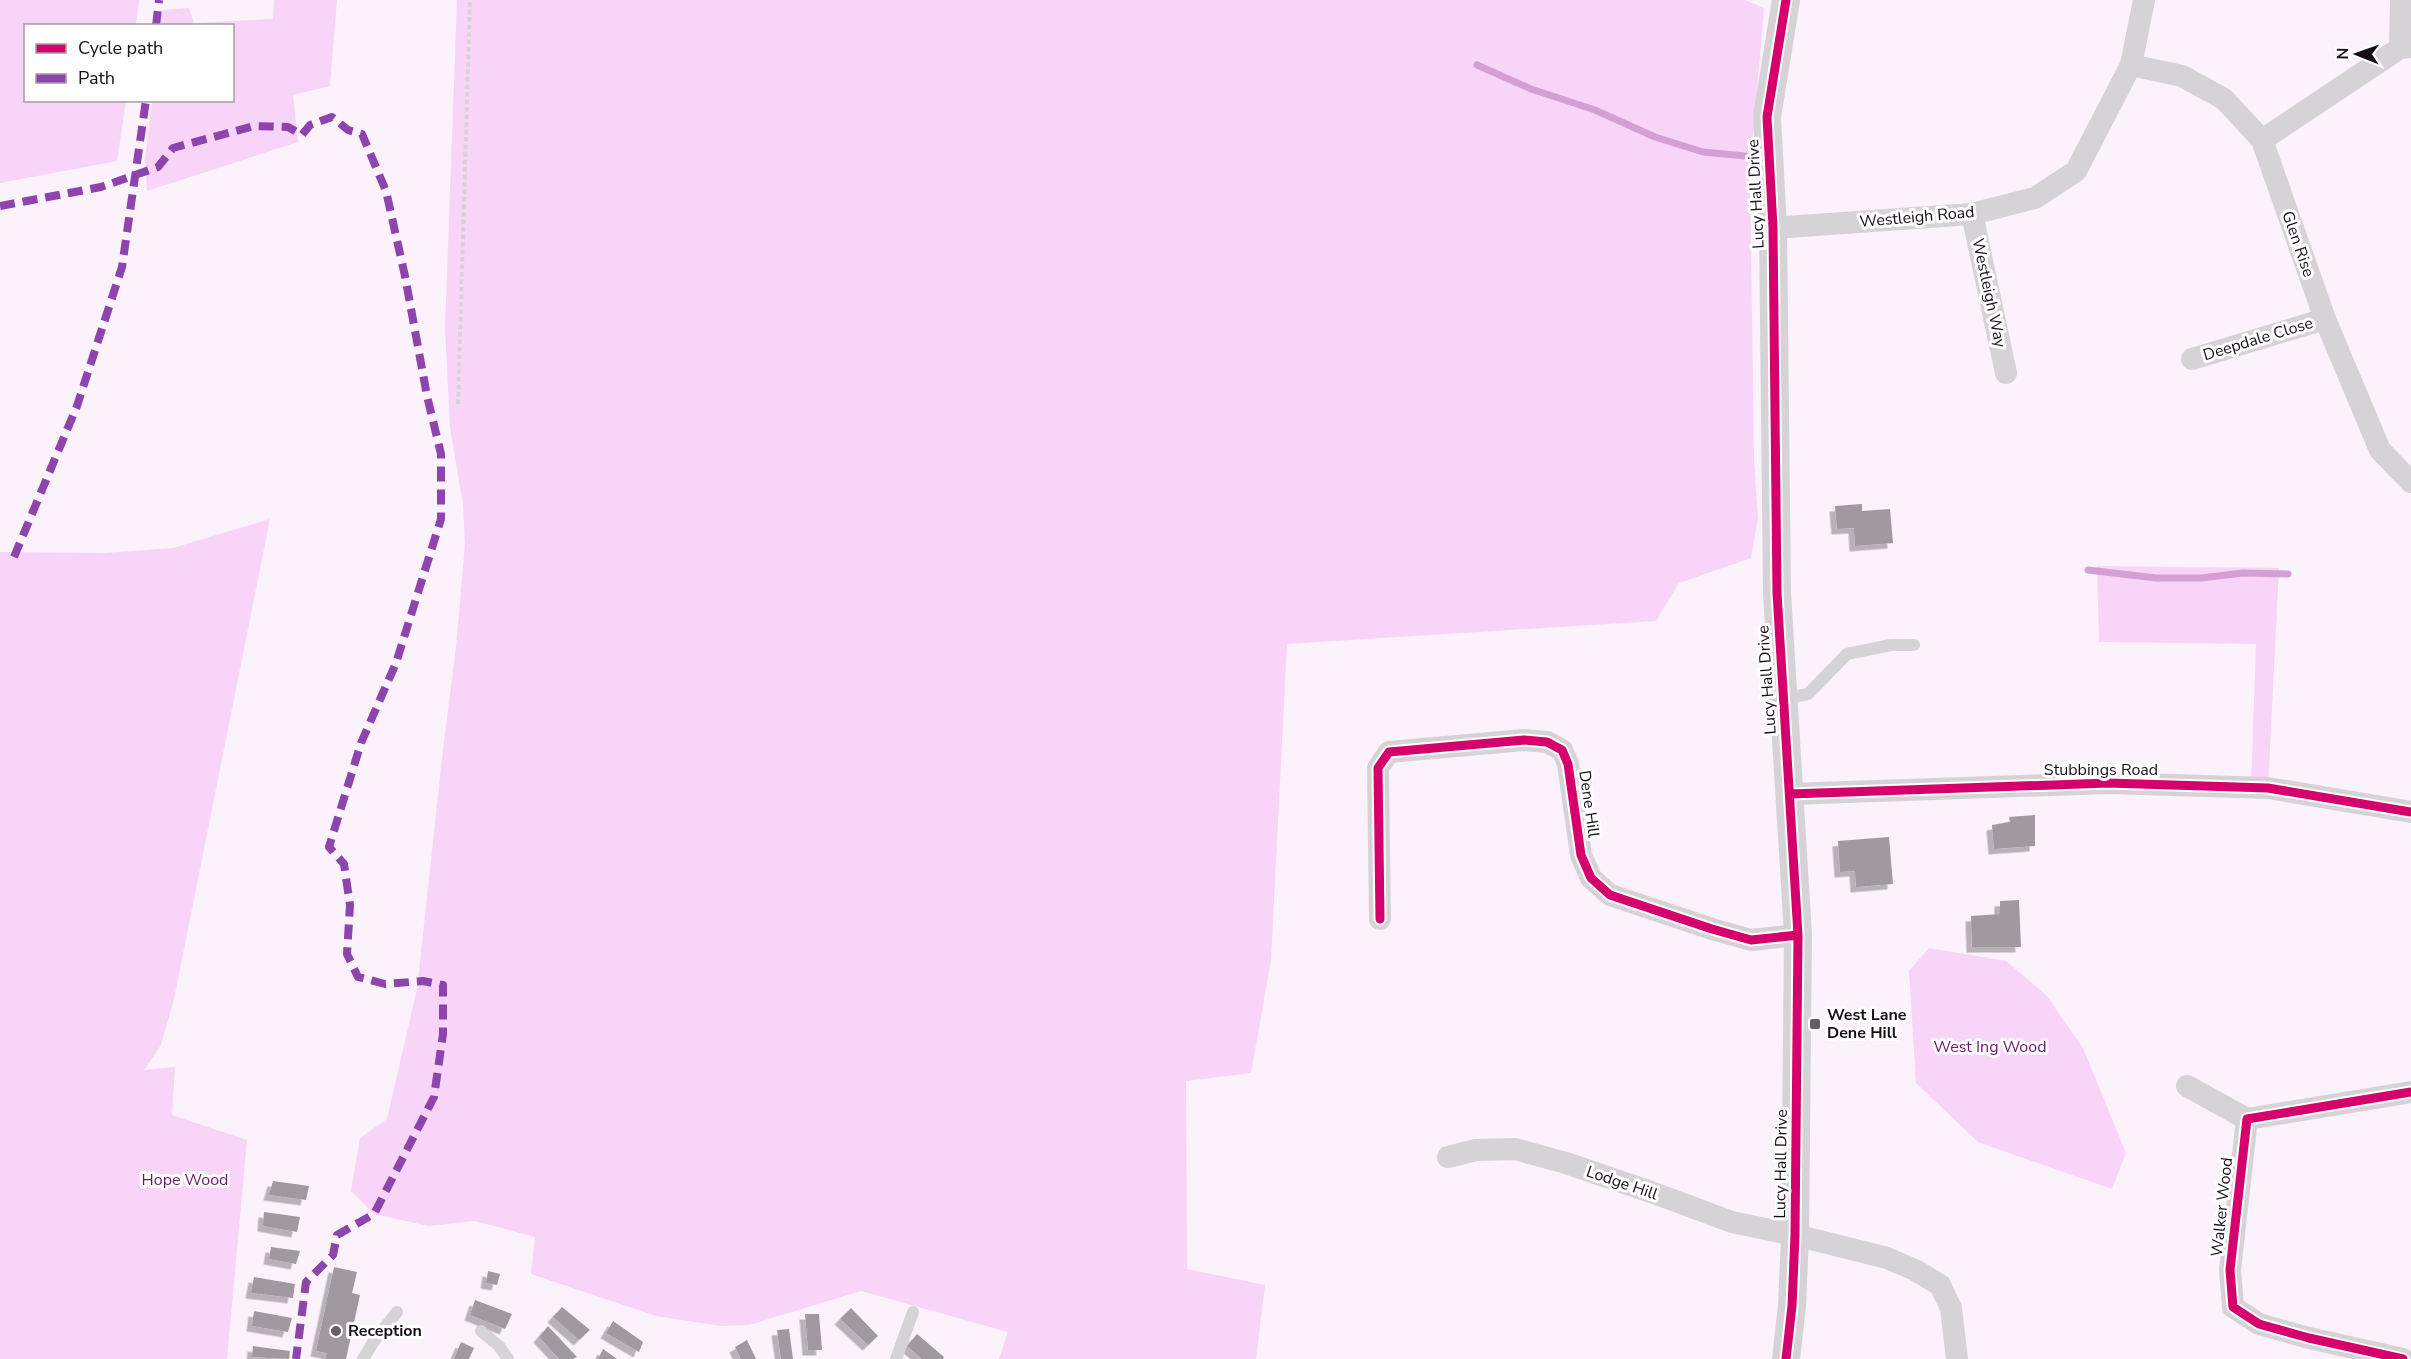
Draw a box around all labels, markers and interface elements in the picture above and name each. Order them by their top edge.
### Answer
legend [24,24,234,102]
north arrow [2327,24,2387,84]
text: Cycle path [78,36,163,60]
text: N [2332,48,2354,60]
text: Path [78,66,115,90]
street label: Lucy Hall Drive [1742,139,1770,249]
street label: Westleigh Road [1859,201,1975,233]
street label: Glen Rise [2276,208,2320,280]
street label: Westleigh Way [1967,236,2011,350]
street label: Deepdale Close [2200,312,2316,366]
street label: Lucy Hall Drive [1752,625,1782,735]
street label: Stubbings Road [2044,759,2158,781]
street label: Dene Hill [1573,769,1605,839]
place label: West Lane Dene Hill [1827,1004,1907,1044]
marker: West Lane Dene Hill [1808,1017,1822,1031]
park label: West Ing Wood [1934,1036,2046,1058]
street label: Lucy Hall Drive [1769,1109,1793,1219]
street label: Walker Wood [2206,1156,2238,1258]
street label: Lodge Hill [1583,1161,1661,1206]
park label: Hope Wood [142,1169,228,1191]
place label: Reception [348,1320,422,1342]
marker: Reception [329,1324,343,1338]

